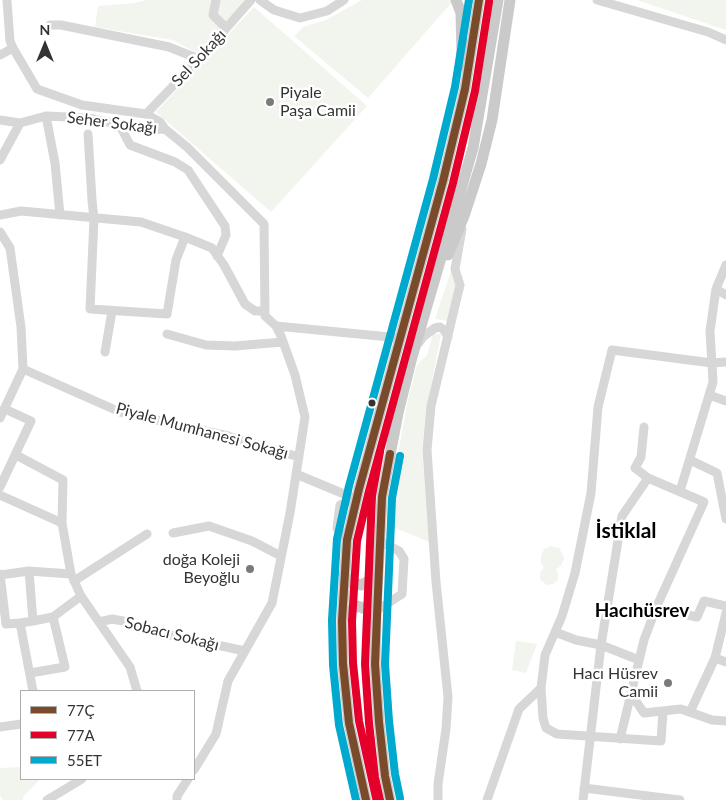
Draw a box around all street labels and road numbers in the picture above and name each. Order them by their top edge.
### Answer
street label: Sel Sokağı [168,26,230,90]
street label: Seher Sokağı [66,108,158,138]
street label: Piyale Mumhanesi Sokağı [114,399,290,463]
street label: Sobacı Sokağı [123,613,221,655]

